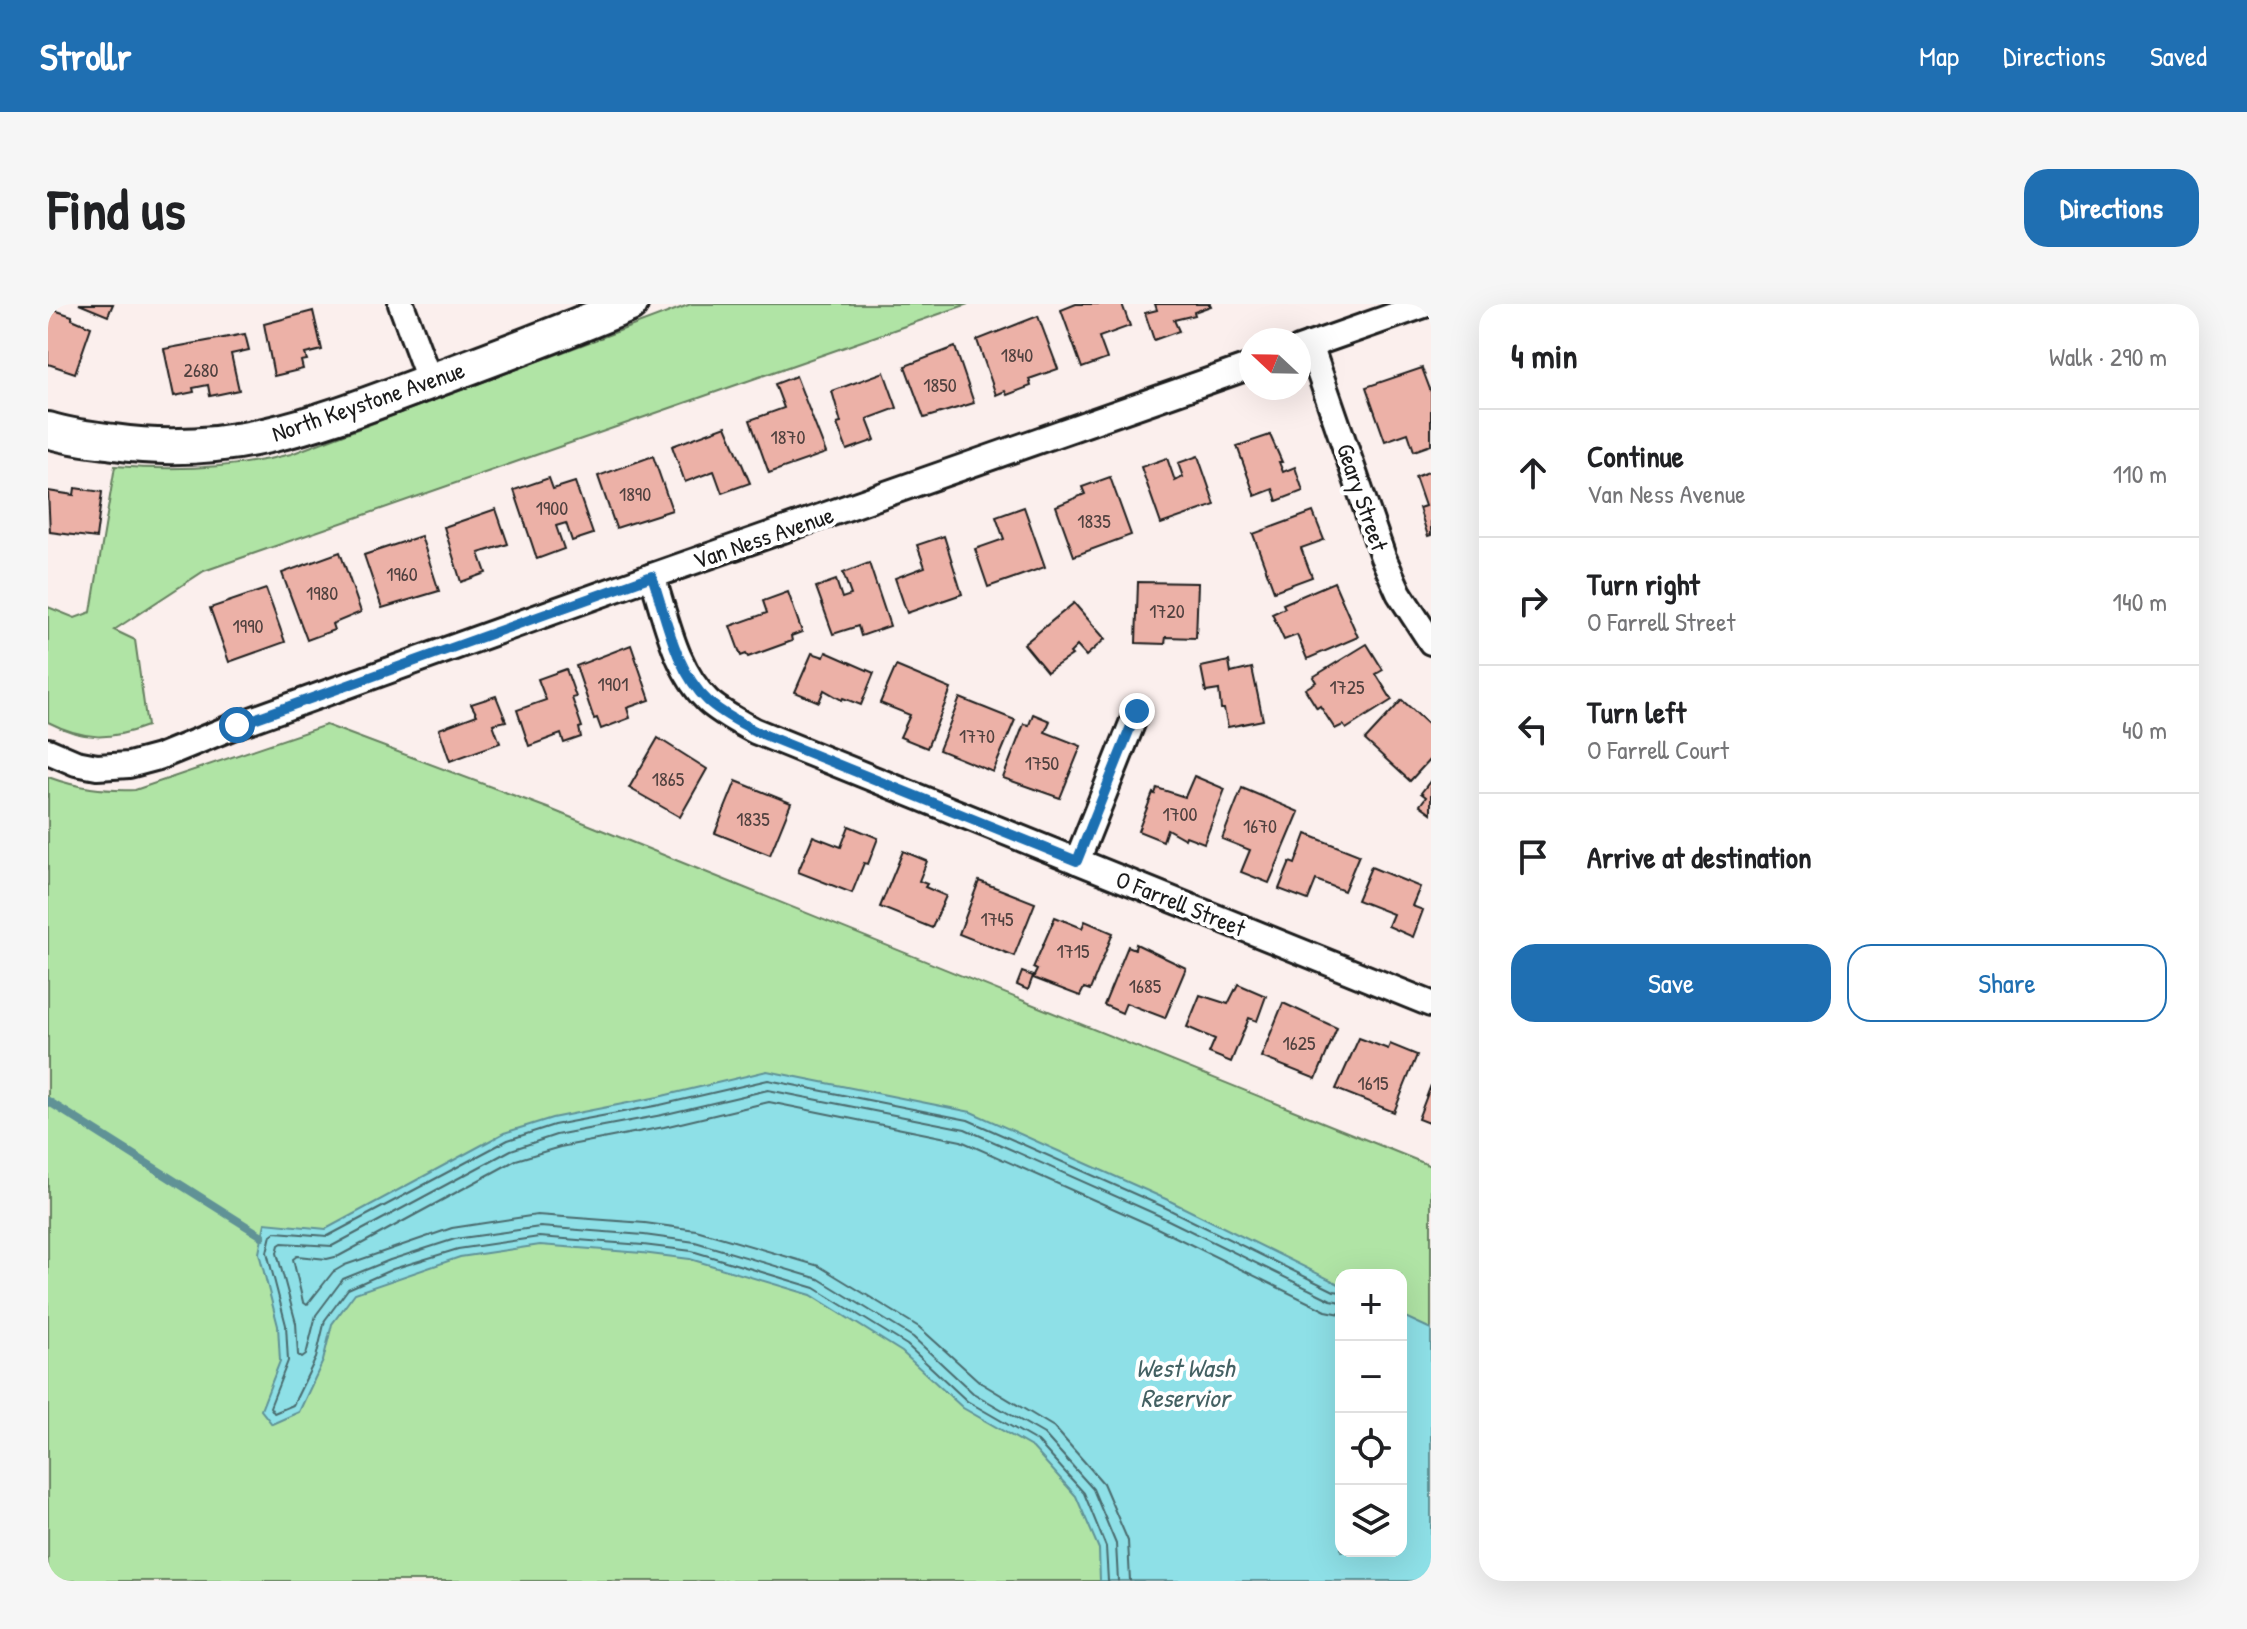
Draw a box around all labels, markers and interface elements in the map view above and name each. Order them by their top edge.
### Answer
text: Strollr [40,30,131,82]
text: Map [1919,37,1959,75]
text: Directions [2003,37,2106,75]
text: Saved [2150,37,2207,75]
button: Directions [2024,169,2199,247]
text: Find us [48,171,186,246]
north arrow [1239,328,1311,400]
text: 4 min [1511,333,1578,379]
text: Walk · 290 m [2049,339,2167,374]
house number: 1840 [1001,341,1033,368]
street label: North Keystone Avenue [267,353,469,449]
house number: 2680 [184,356,219,383]
house number: 1850 [923,371,957,398]
house number: 1870 [771,423,805,450]
text: Continue [1587,436,1684,476]
street label: Geary Street [1330,439,1396,556]
icon: ahead [1511,451,1555,495]
text: 110 m [2113,456,2167,491]
text: Van Ness Avenue [1587,476,1746,511]
house number: 1890 [619,480,651,507]
house number: 1900 [536,494,568,521]
street label: Van Ness Avenue [689,498,838,576]
house number: 1835 [1077,507,1111,534]
house number: 1960 [386,560,418,587]
text: Turn right [1587,564,1700,604]
house number: 1980 [306,579,338,606]
icon: right [1511,579,1555,623]
text: 140 m [2113,584,2167,619]
house number: 1720 [1149,597,1185,624]
text: O Farrell Street [1587,604,1735,639]
house number: 1990 [233,612,263,639]
house number: 1901 [598,670,628,697]
house number: 1725 [1330,673,1365,700]
text: Turn left [1587,692,1686,732]
route end [1119,693,1155,729]
route start [219,707,255,743]
icon: left [1511,707,1555,751]
text: 40 m [2122,712,2167,747]
house number: 1770 [959,722,995,749]
text: O Farrell Court [1587,732,1729,767]
house number: 1750 [1025,749,1059,776]
house number: 1865 [652,765,685,792]
house number: 1700 [1162,800,1198,827]
house number: 1835 [736,805,770,832]
house number: 1670 [1243,812,1277,839]
icon: arrive [1511,835,1555,879]
text: Arrive at destination [1587,837,1812,877]
street label: O Farrell Street [1111,862,1251,944]
house number: 1745 [980,905,1014,932]
house number: 1715 [1057,937,1090,964]
button: Save [1511,944,1831,1022]
button: Share [1847,944,2167,1022]
house number: 1685 [1129,972,1162,999]
house number: 1625 [1282,1029,1316,1056]
house number: 1615 [1358,1069,1389,1096]
map controls [1335,1269,1407,1557]
button: + [1335,1269,1407,1341]
button: − [1335,1341,1407,1413]
water label: West Wash Reservior [1136,1350,1236,1415]
button: locate [1335,1413,1407,1485]
button: layers [1335,1485,1407,1557]

